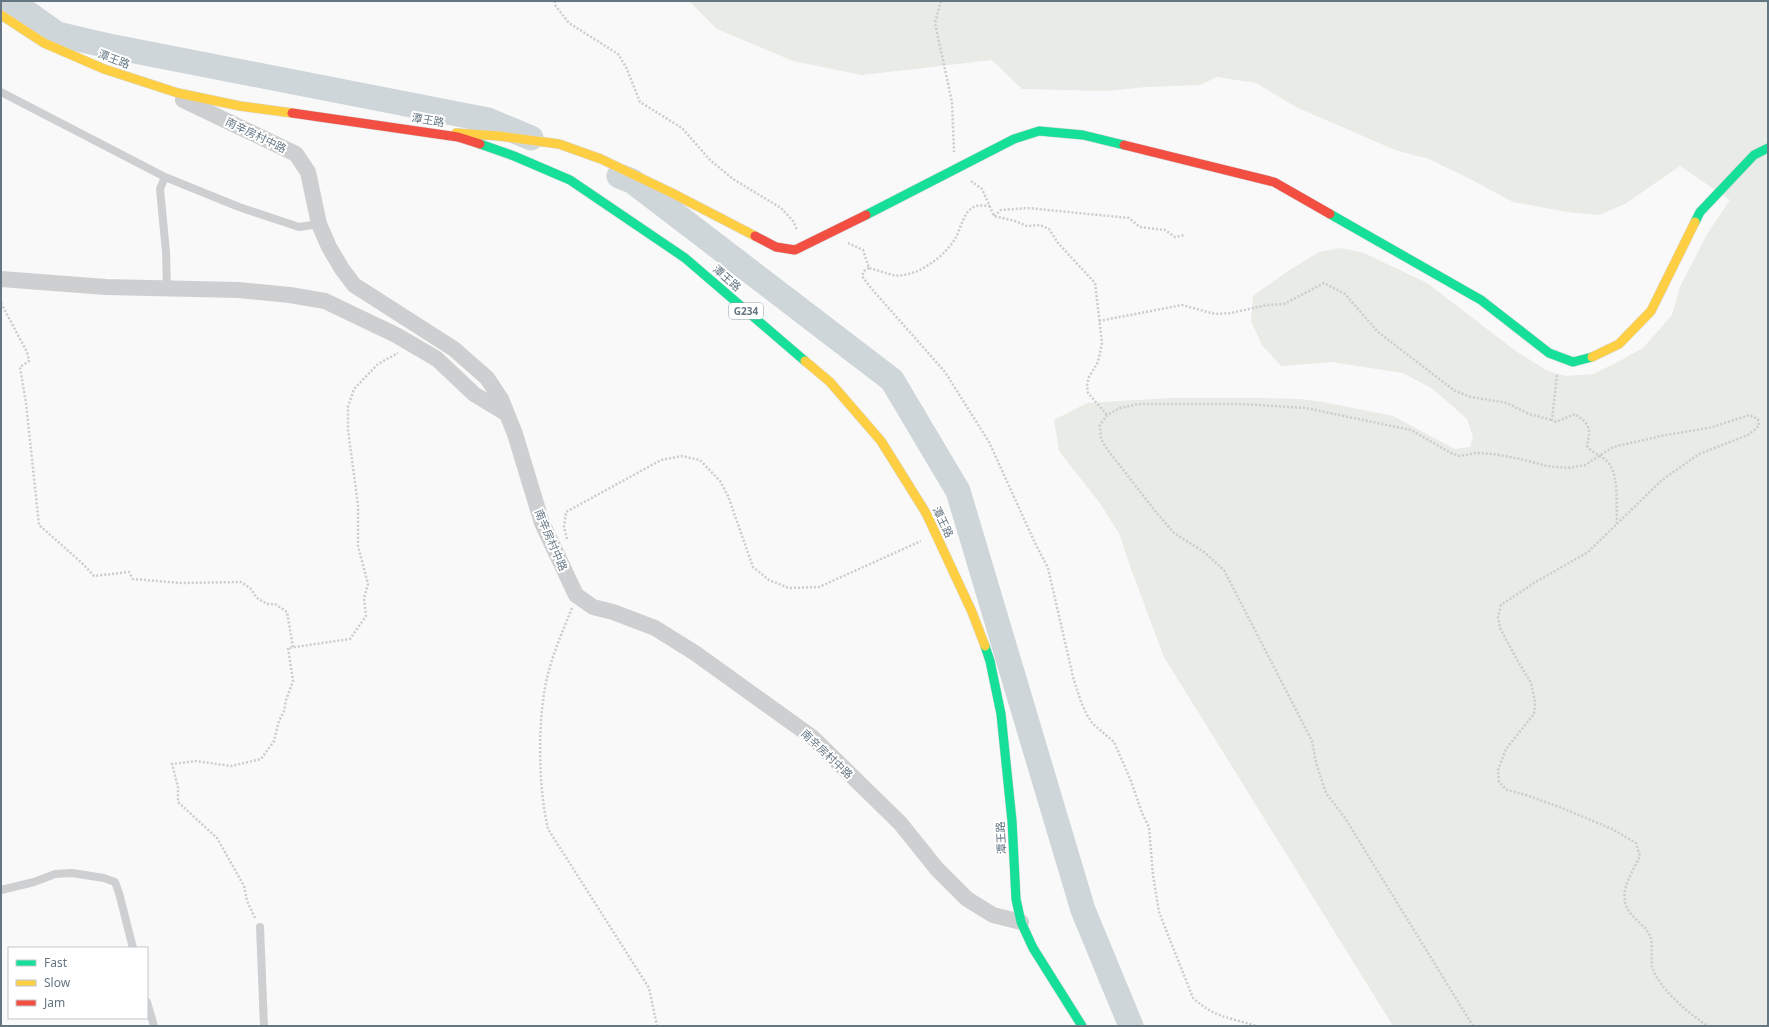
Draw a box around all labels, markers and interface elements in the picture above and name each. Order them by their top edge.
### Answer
street label: 潭王路 [96,46,132,71]
street label: 潭王路 [411,110,446,129]
street label: 南辛房村中路 [223,113,289,156]
street label: 潭王路 [710,261,745,294]
road number: G234 [729,303,763,319]
street label: 潭王路 [929,504,957,540]
street label: 南辛房村中路 [532,506,571,573]
street label: 南辛房村中路 [798,726,857,782]
street label: 潭王路 [992,821,1009,855]
legend [8,947,148,1019]
text: Fast [44,954,68,971]
text: Slow [44,974,71,991]
text: Jam [43,994,65,1011]

